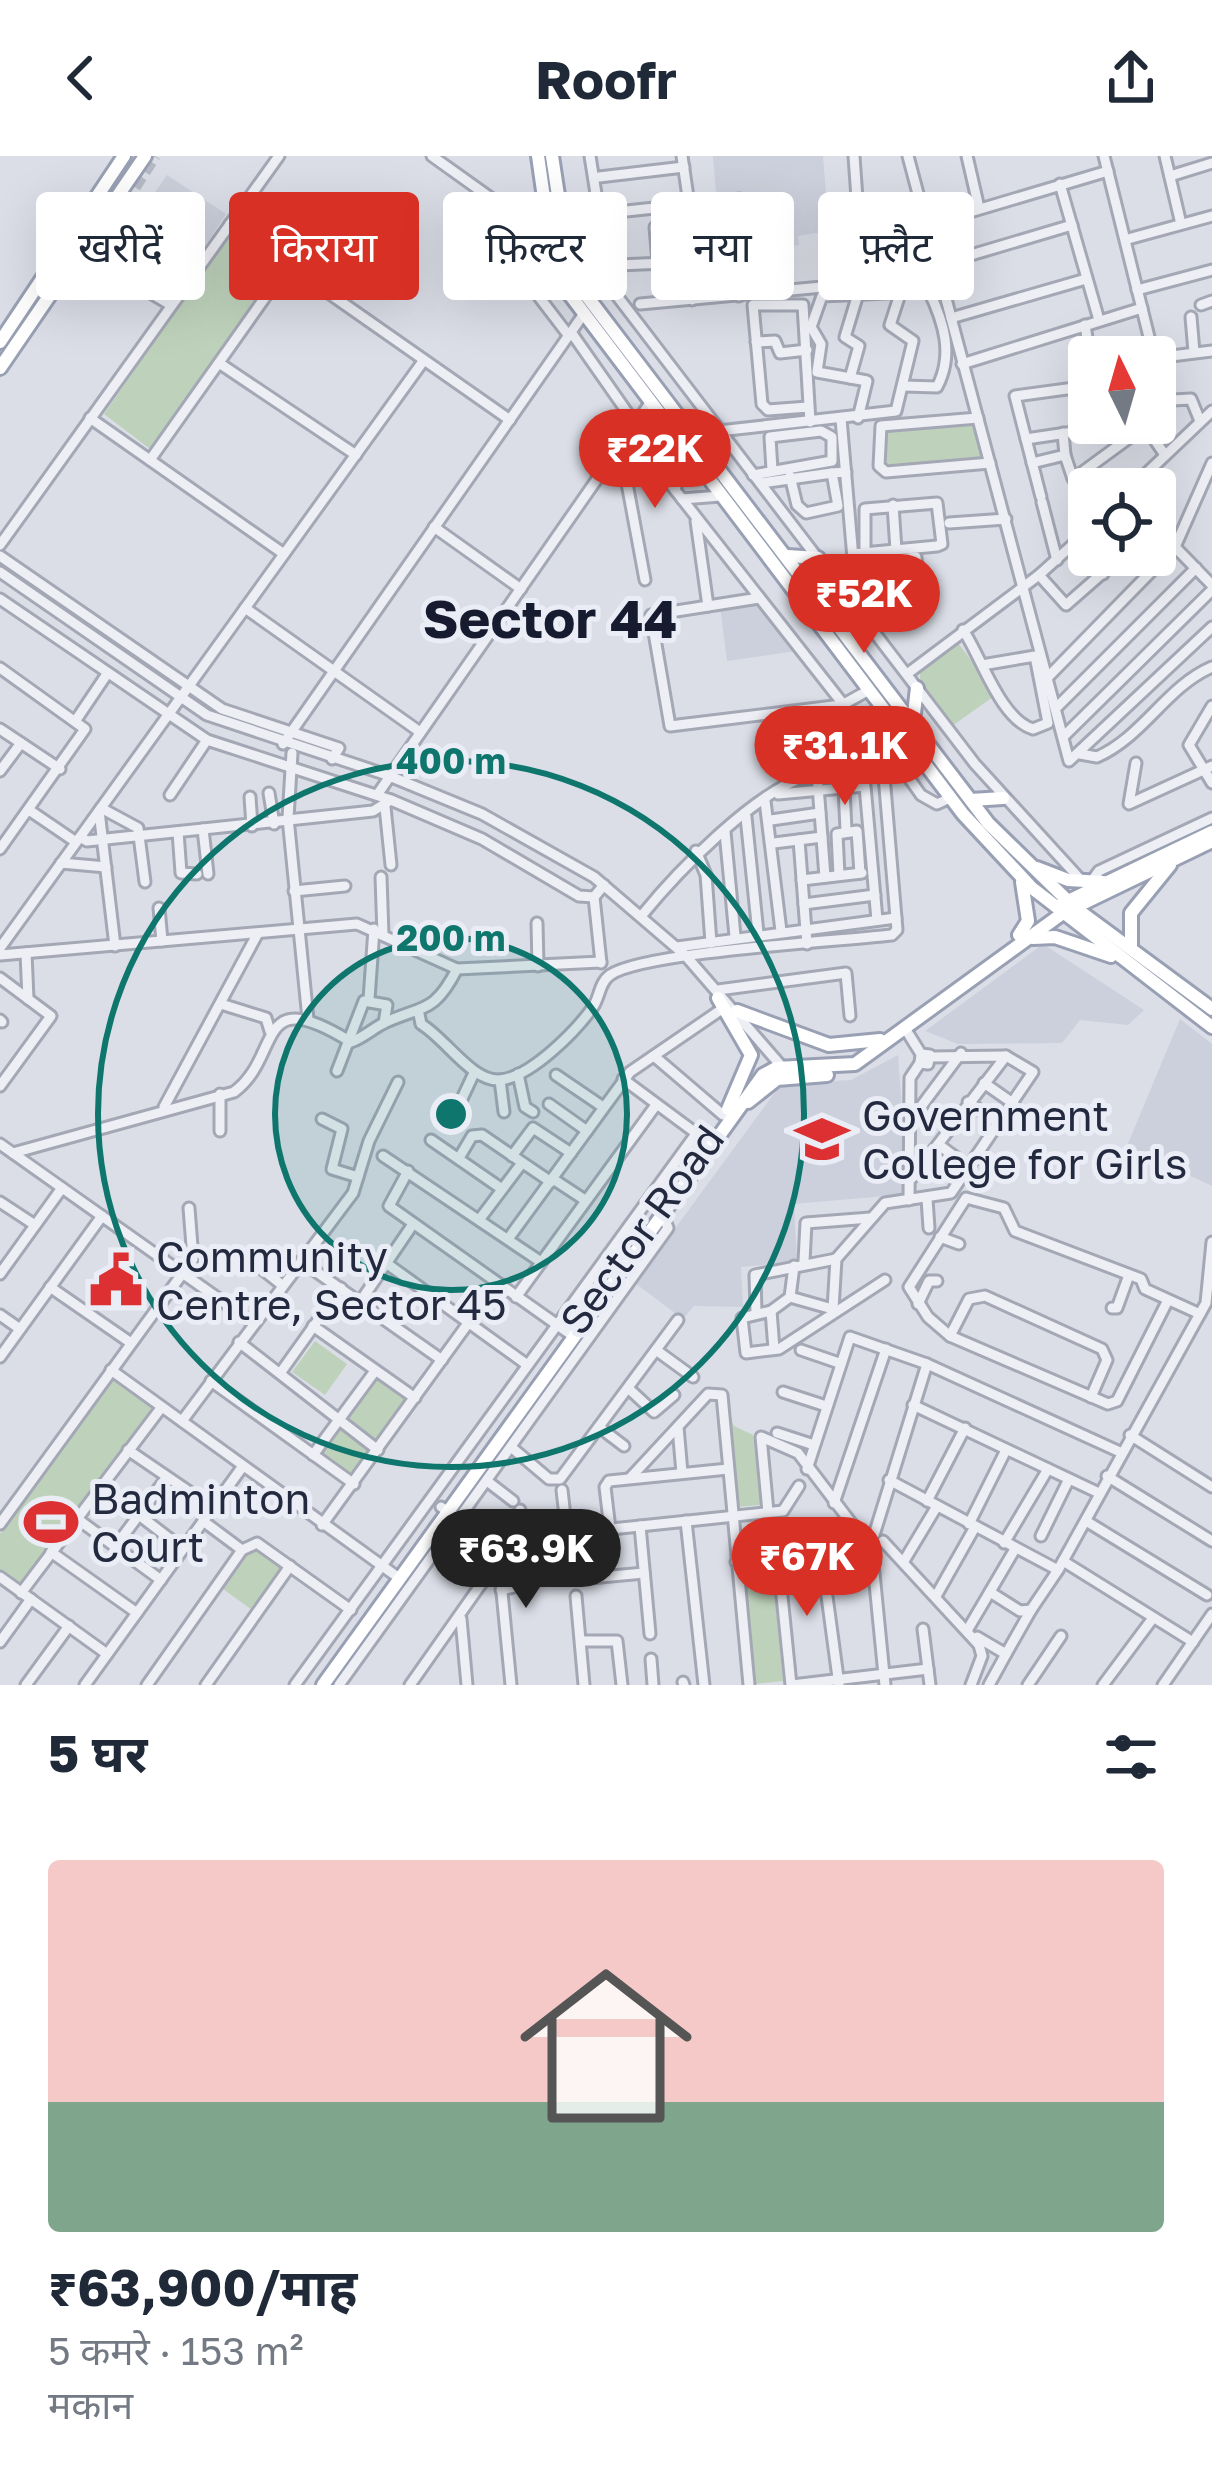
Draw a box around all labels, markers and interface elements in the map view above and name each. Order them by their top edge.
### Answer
icon: back [48,45,114,111]
icon: share [1098,45,1164,111]
text: Roofr [535,46,677,111]
chip: खरीदें [36,192,205,300]
chip: किराया [229,192,419,300]
chip: फ़िल्टर [443,192,627,300]
chip: नया [651,192,794,300]
chip: फ़्लैट [818,192,974,300]
north arrow [1068,336,1176,444]
map controls [1068,336,1176,576]
pin: ₹22K [584,409,726,511]
text: ₹22K [606,424,704,471]
button: locate [1068,468,1176,576]
pin: ₹52K [793,554,935,656]
text: ₹52K [815,569,913,616]
district label: Sector 44 [422,585,678,650]
pin: ₹31.1K [747,706,943,808]
text: ₹31.1K [781,721,909,768]
text: 400 m [396,739,506,782]
text: 200 m [396,916,506,959]
place label: Government College for Girls [862,1090,1187,1188]
centre of rings [430,1093,472,1135]
school or university icon: Government College for Girls [793,1110,851,1168]
street label: Sector Road [548,1115,734,1343]
place label: Community Centre, Sector 45 [156,1231,507,1329]
public building icon: Community Centre, Sector 45 [87,1251,145,1309]
place label: Badminton Court [91,1473,310,1571]
sports icon: Badminton Court [22,1493,80,1551]
pin: ₹63.9K [428,1509,624,1611]
pin: ₹67K [736,1517,878,1619]
text: ₹63.9K [458,1524,594,1571]
text: ₹67K [759,1532,855,1579]
text: 5 घर [48,1722,147,1783]
icon: filters [1098,1724,1164,1790]
icon: home [498,1938,714,2154]
text: ₹63,900/माह [48,2256,357,2317]
text: 5 कमरे · 153 m² [48,2327,303,2374]
text: मकान [48,2381,133,2428]

